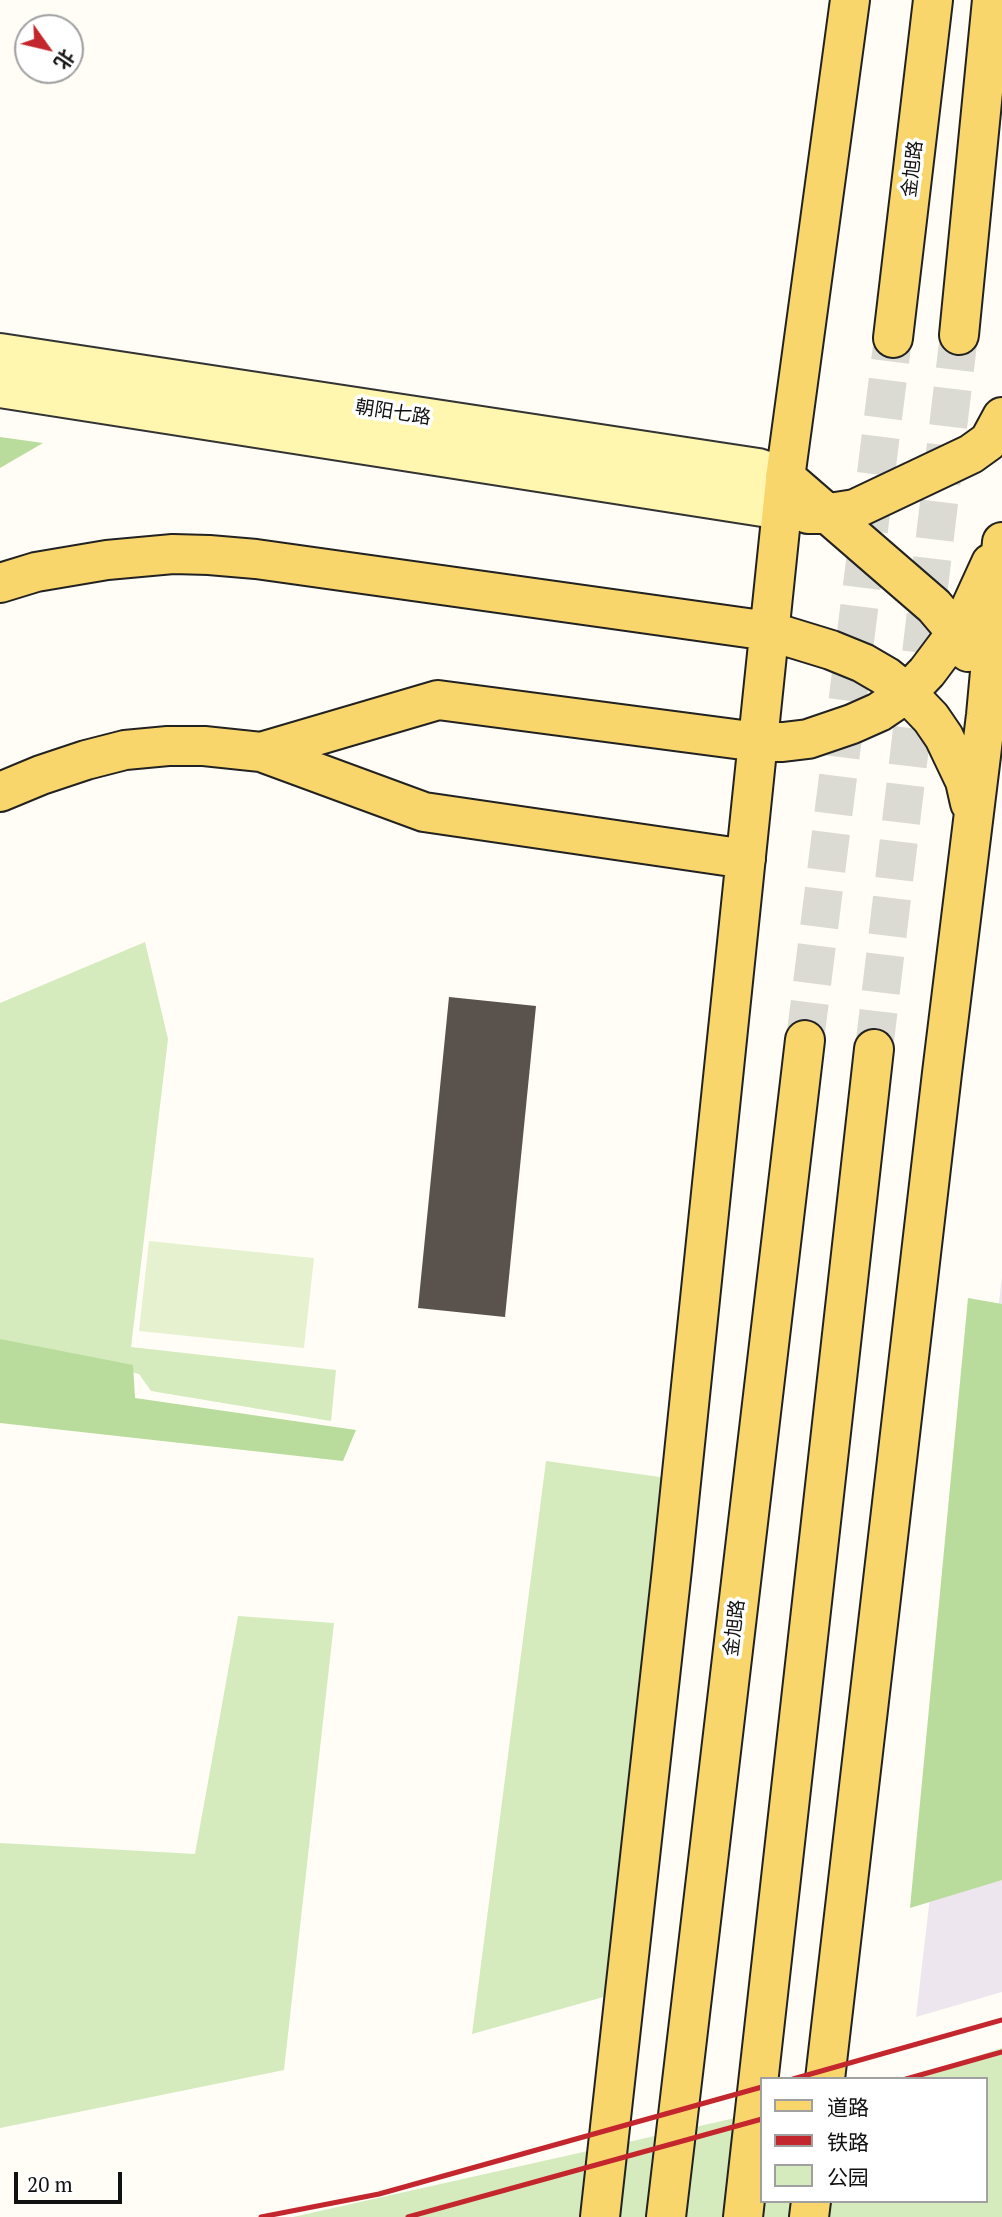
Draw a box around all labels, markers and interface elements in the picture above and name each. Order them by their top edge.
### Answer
north arrow [14,14,84,84]
text: 北 [49,45,81,75]
street label: 金旭路 [898,139,928,199]
street label: 朝阳七路 [354,396,432,430]
street label: 金旭路 [720,1598,750,1658]
legend [760,2077,988,2203]
text: 道路 [827,2093,869,2121]
text: 铁路 [827,2128,869,2156]
scale bar [18,2158,126,2202]
text: 公园 [827,2163,869,2191]
text: 20 m [27,2170,73,2198]

